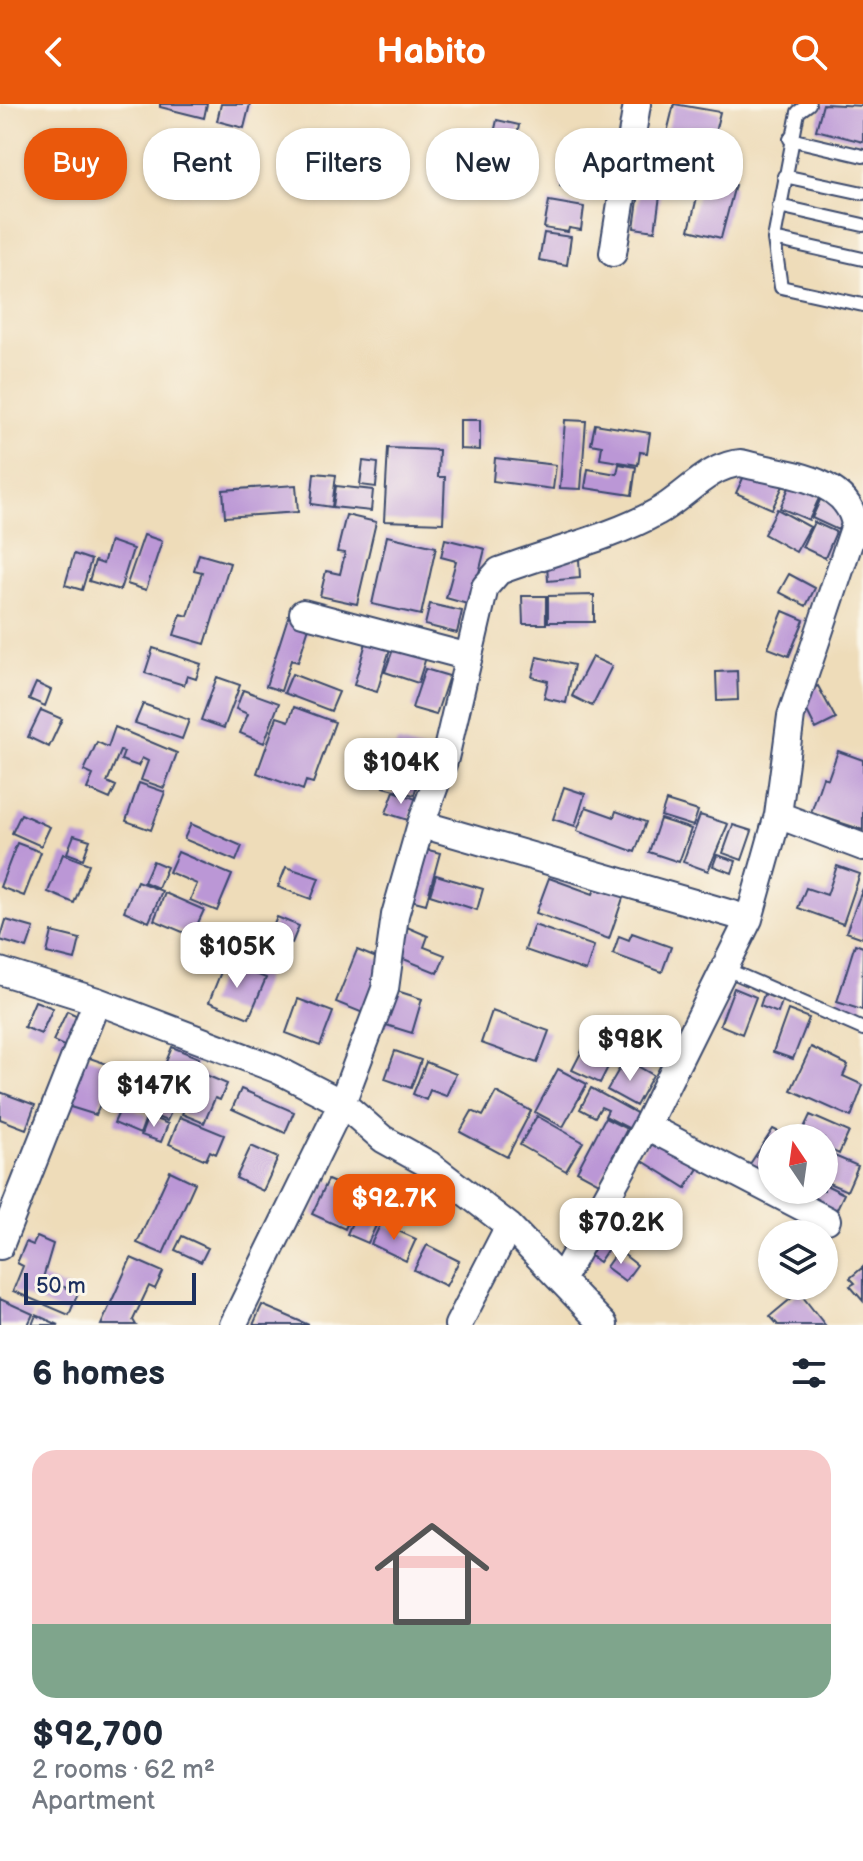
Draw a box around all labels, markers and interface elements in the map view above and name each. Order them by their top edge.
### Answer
icon: back [32,30,76,74]
icon: search [787,30,831,74]
text: Habito [377,31,486,74]
chip: Buy [24,128,127,200]
chip: Rent [143,128,260,200]
chip: Filters [276,128,410,200]
chip: New [426,128,539,200]
chip: Apartment [555,128,743,200]
pin: $104K [345,738,457,806]
text: $104K [362,748,440,779]
pin: $105K [181,922,293,990]
text: $105K [199,932,275,963]
pin: $98K [583,1015,677,1083]
text: $98K [597,1025,663,1056]
pin: $147K [98,1061,210,1129]
text: $147K [116,1071,192,1102]
north arrow [758,1124,838,1204]
map controls [758,1124,838,1300]
pin: $92.7K [329,1174,459,1242]
text: $92.7K [351,1184,437,1215]
pin: $70.2K [556,1198,686,1266]
text: $70.2K [578,1208,664,1239]
button: layers [758,1220,838,1300]
scale bar [24,1269,196,1305]
text: 50 m [36,1273,86,1300]
icon: filters [787,1351,831,1395]
text: 6 homes [32,1353,165,1394]
icon: home [360,1502,504,1646]
text: $92,700 [32,1714,163,1755]
text: 2 rooms · 62 m² [32,1755,215,1786]
text: Apartment [32,1786,155,1817]

